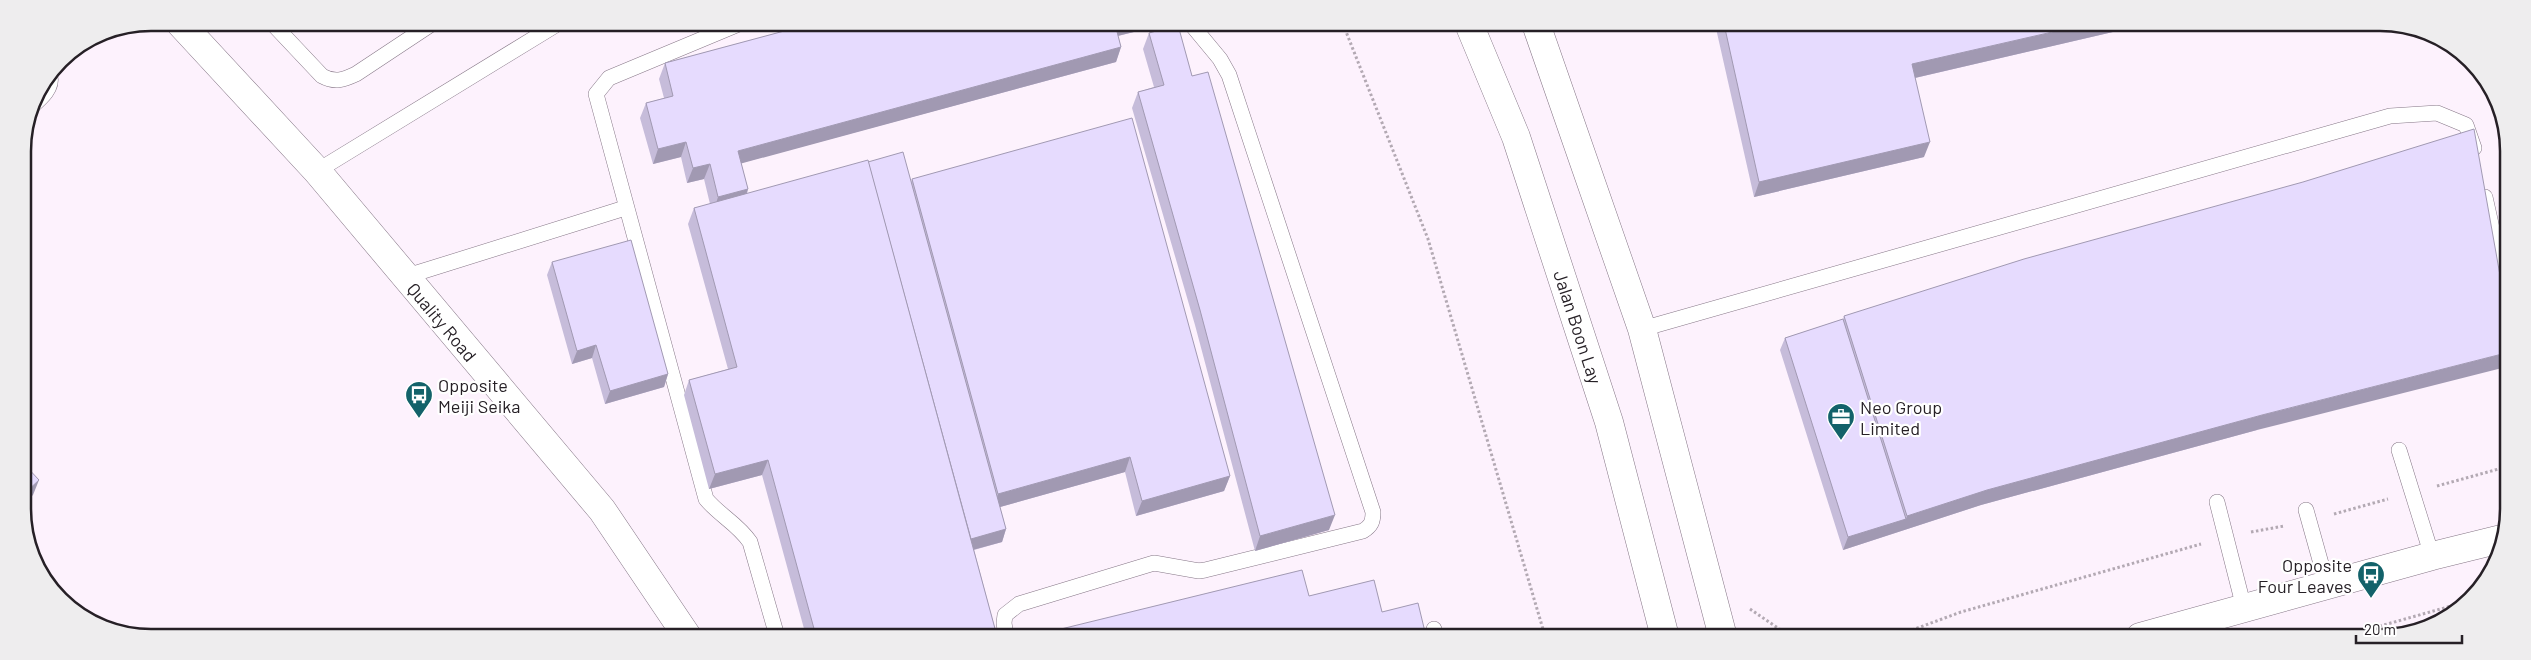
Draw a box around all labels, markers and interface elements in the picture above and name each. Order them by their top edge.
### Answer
street label: Jalan Boon Lay [1549,267,1607,387]
street label: Quality Road [403,278,481,366]
place label: Opposite Meiji Seika [438,374,520,417]
bus stop icon: Opposite Meiji Seika [404,380,434,419]
place label: Neo Group Limited [1860,396,1942,439]
office icon: Neo Group Limited [1826,402,1856,441]
place label: Opposite Four Leaves [2258,554,2352,597]
bus stop icon: Opposite Four Leaves [2356,560,2386,599]
scale bar [2356,612,2462,644]
text: 20 m [2364,620,2396,638]

